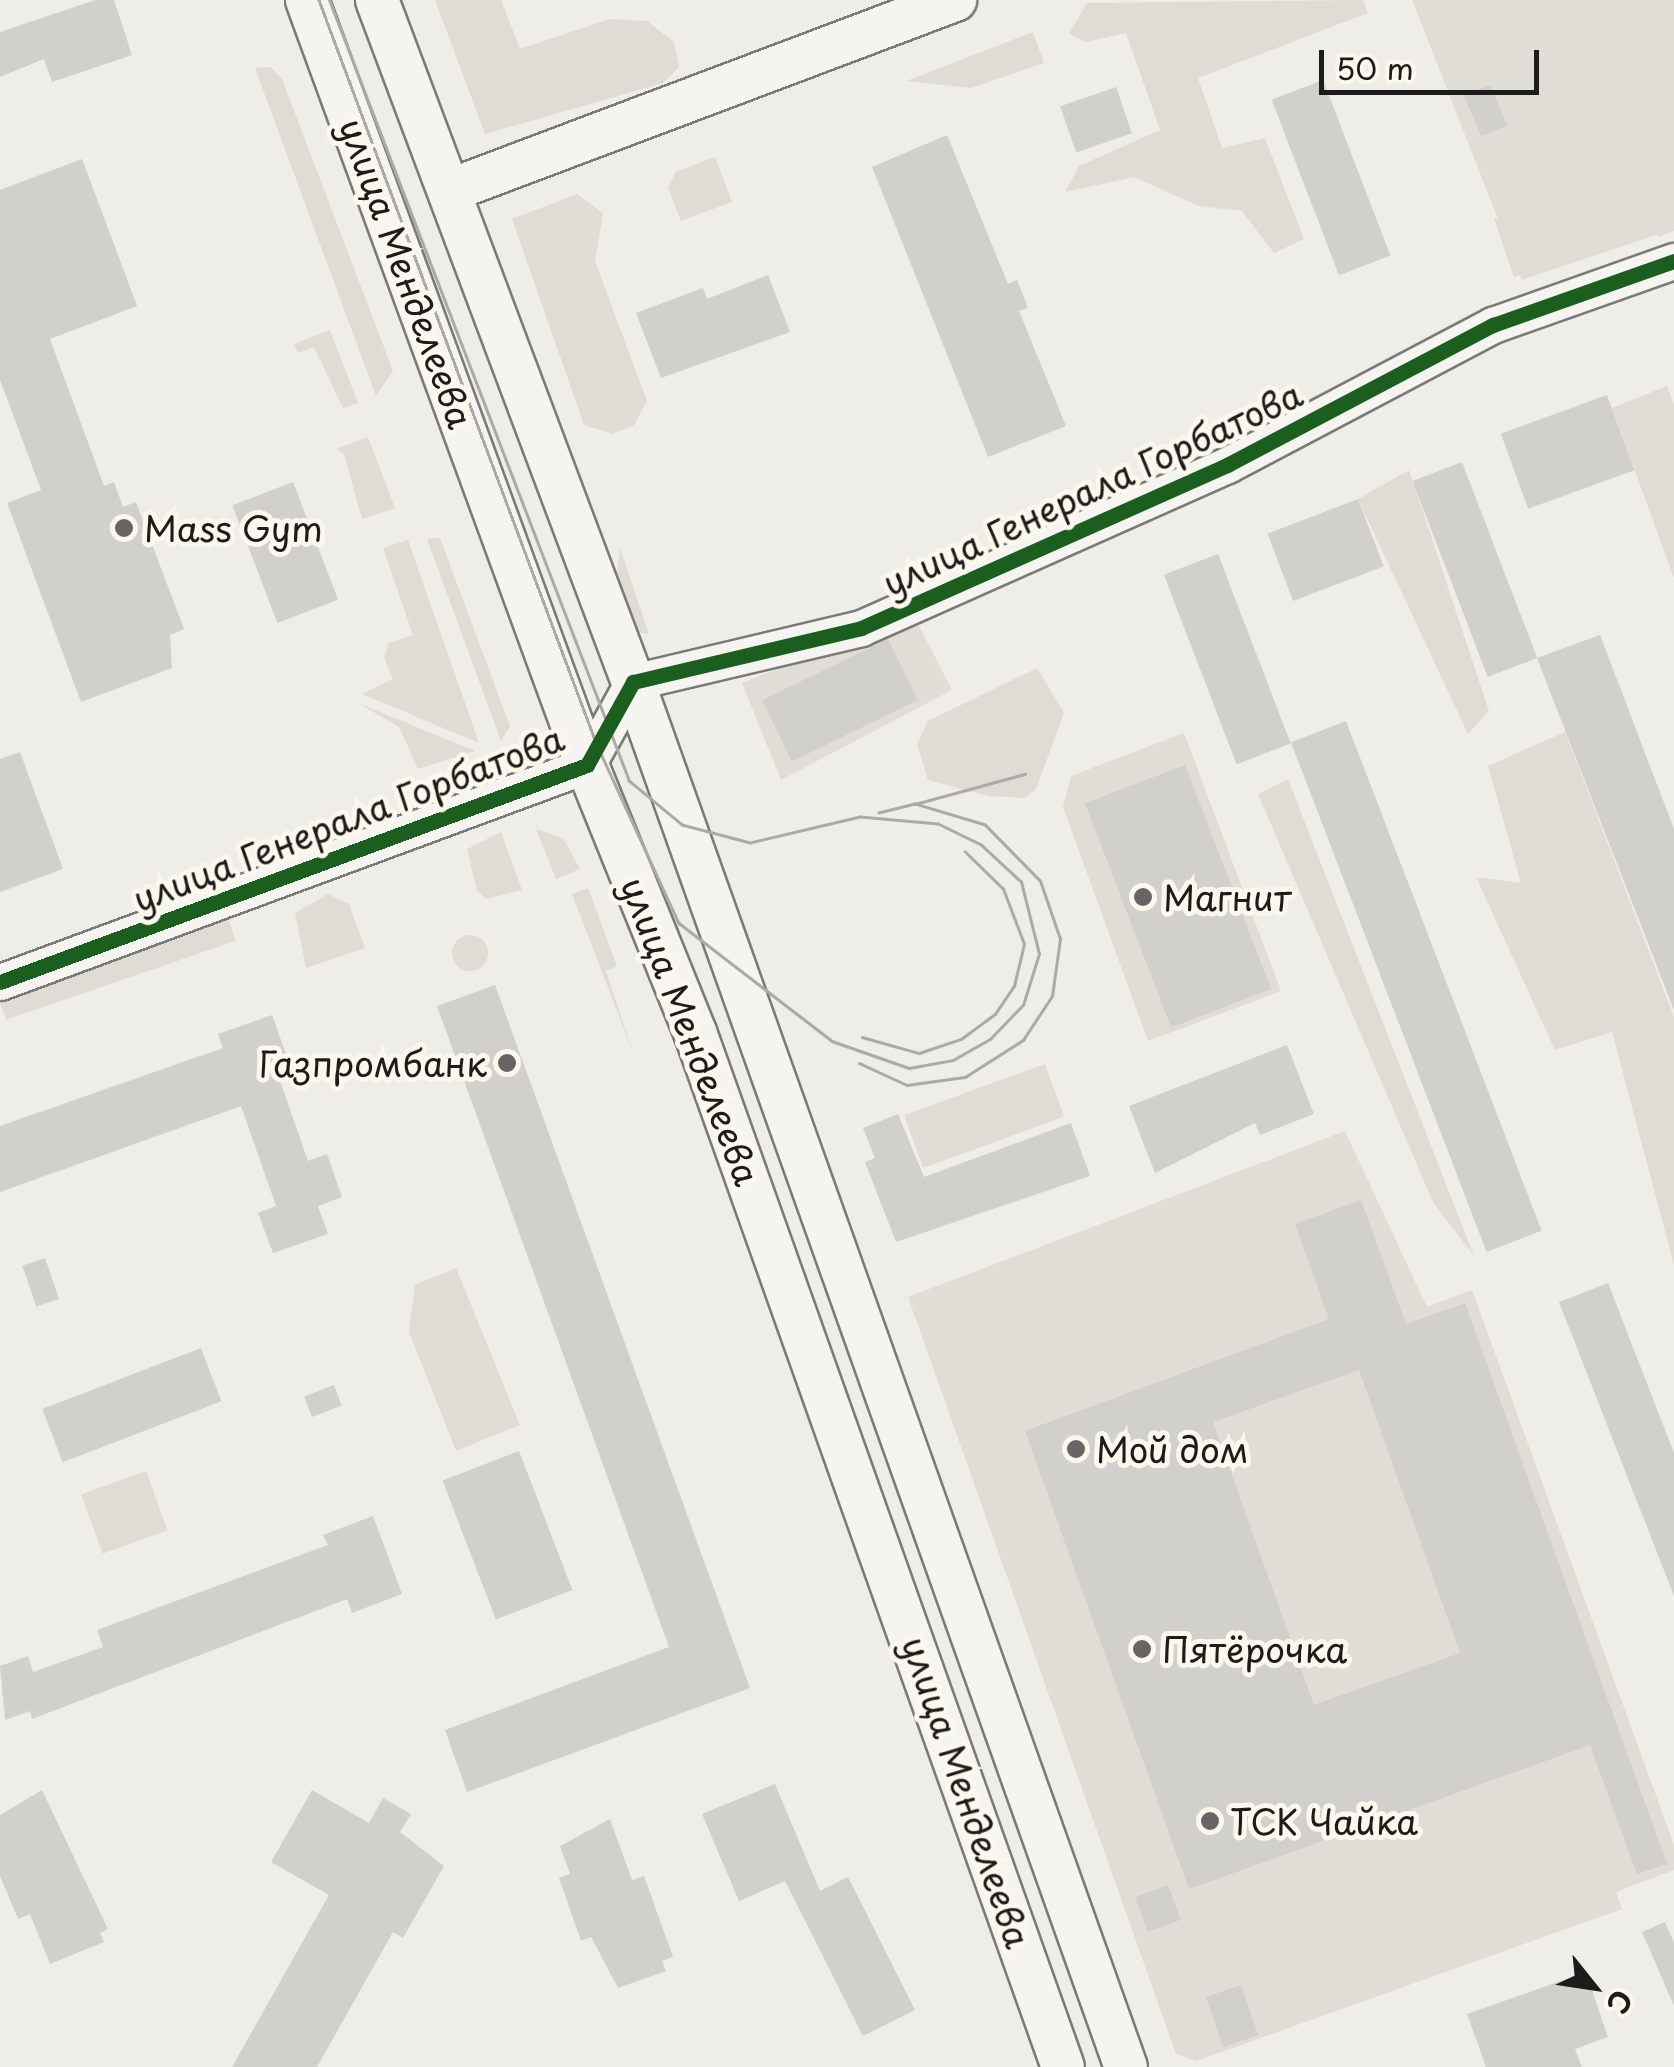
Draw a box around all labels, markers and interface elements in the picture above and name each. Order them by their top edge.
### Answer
scale bar [1324,30,1544,92]
text: 50 m [1336,45,1414,90]
street label: улица Менделеева [331,112,483,434]
street label: улица Генерала Горбатова [874,372,1310,604]
place label: Mass Gym [144,507,323,549]
marker: Mass Gym [113,517,135,539]
street label: улица Генерала Горбатова [125,716,571,920]
street label: улица Менделеева [613,871,769,1191]
place label: Магнит [1163,876,1291,918]
marker: Магнит [1132,886,1154,908]
place label: Газпромбанк [259,1042,487,1084]
marker: Газпромбанк [496,1052,518,1074]
place label: Мой дом [1096,1428,1249,1470]
marker: Мой дом [1065,1438,1087,1460]
place label: Пятёрочка [1162,1628,1347,1670]
street label: улица Менделеева [894,1630,1040,1954]
marker: Пятёрочка [1131,1638,1153,1660]
place label: ТСК Чайка [1230,1800,1424,1842]
marker: ТСК Чайка [1199,1810,1221,1832]
north arrow [1544,1937,1644,2037]
text: С [1597,1982,1644,2022]

